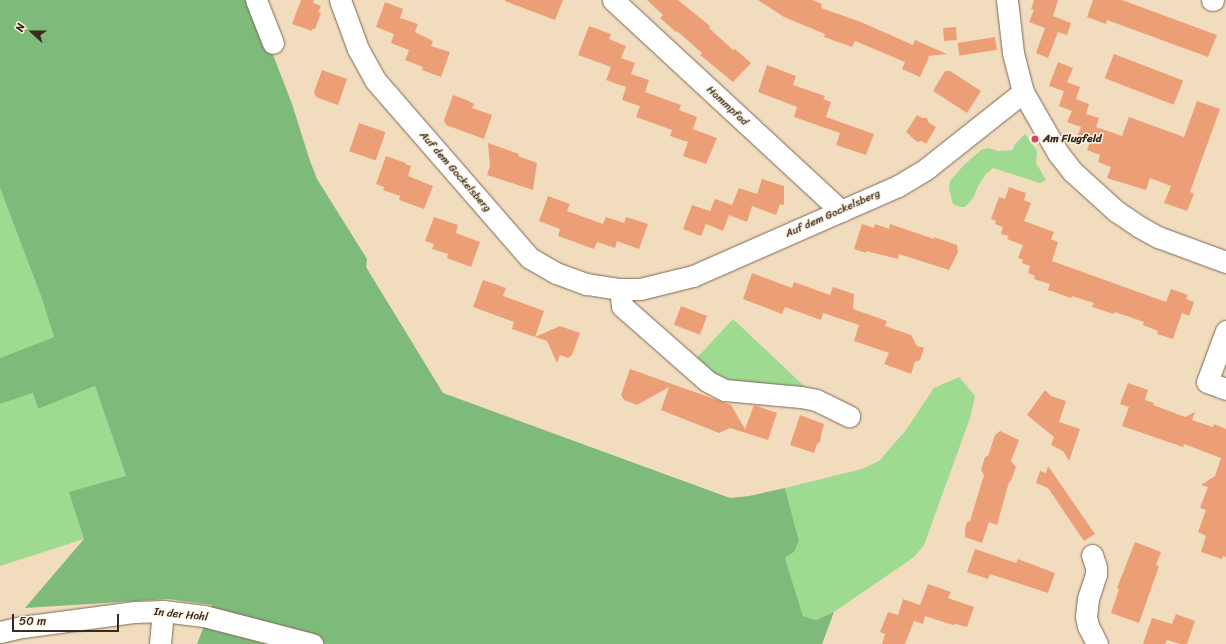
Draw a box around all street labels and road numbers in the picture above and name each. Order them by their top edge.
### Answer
street label: Hammpfad [703,83,751,129]
street label: Auf dem Gockelsberg [416,129,494,215]
street label: Auf dem Gockelsberg [784,187,882,241]
street label: In der Hohl [153,606,209,624]

